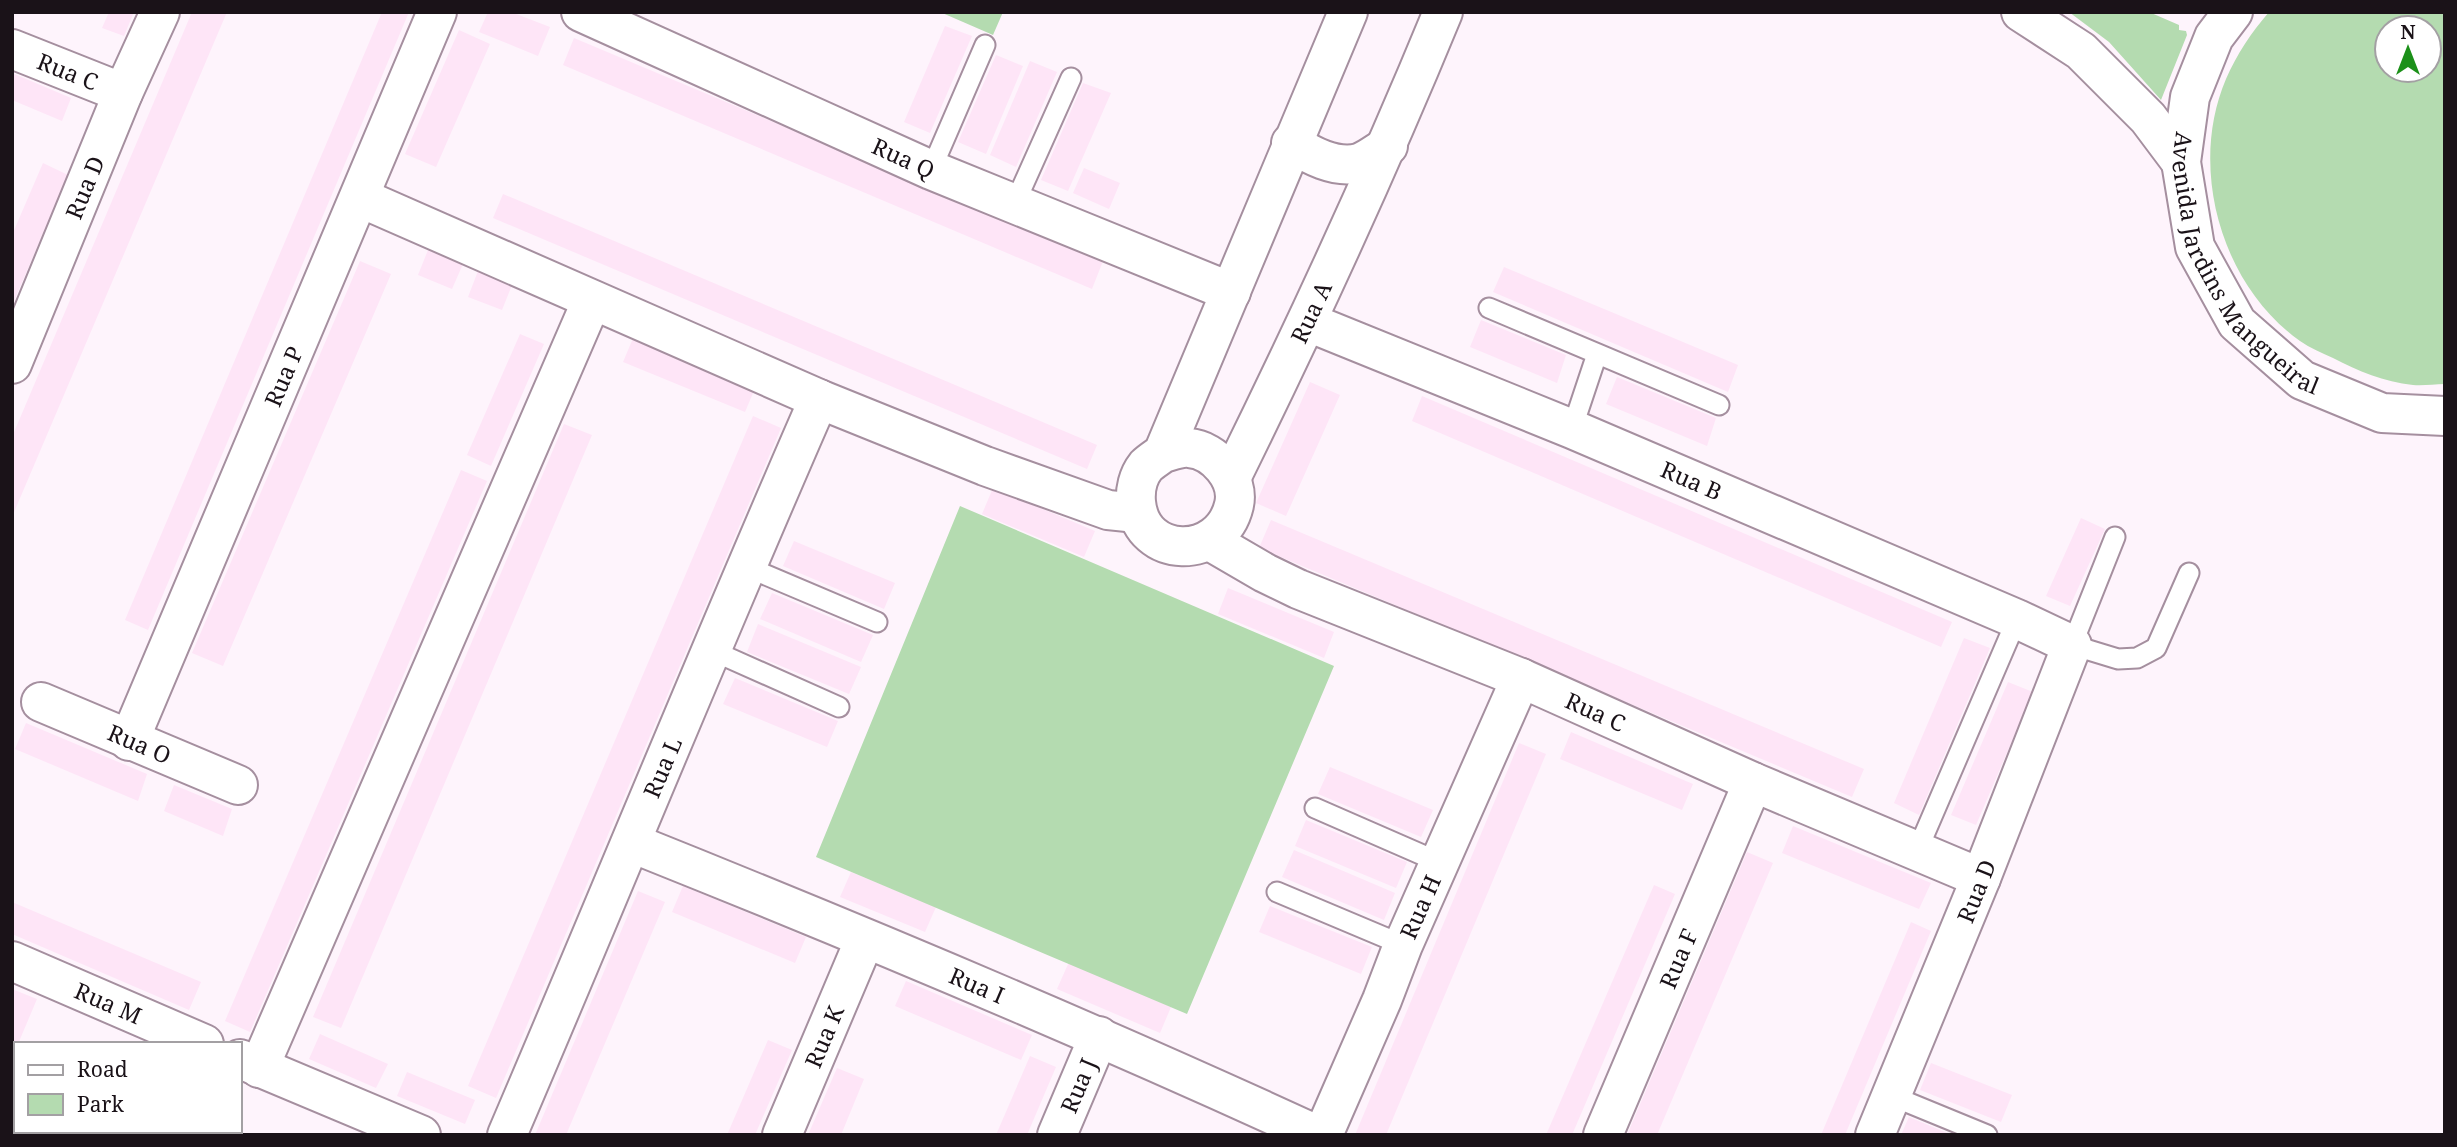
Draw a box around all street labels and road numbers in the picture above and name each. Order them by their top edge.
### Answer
street label: Rua C [33,45,103,98]
street label: Rua Q [867,130,940,186]
street label: Avenida Jardins Mangueiral [2165,130,2324,401]
street label: Rua D [57,151,112,224]
street label: Rua A [1283,275,1339,348]
street label: Rua P [256,341,310,411]
street label: Rua B [1656,453,1727,507]
street label: Rua C [1560,684,1631,739]
street label: Rua O [103,716,176,771]
street label: Rua L [635,732,689,803]
street label: Rua D [1949,855,2003,927]
street label: Rua H [1392,870,1448,944]
street label: Rua F [1651,923,1705,993]
street label: Rua I [944,959,1009,1011]
street label: Rua M [70,974,147,1031]
street label: Rua K [796,1000,851,1073]
street label: Rua J [1052,1053,1104,1118]

